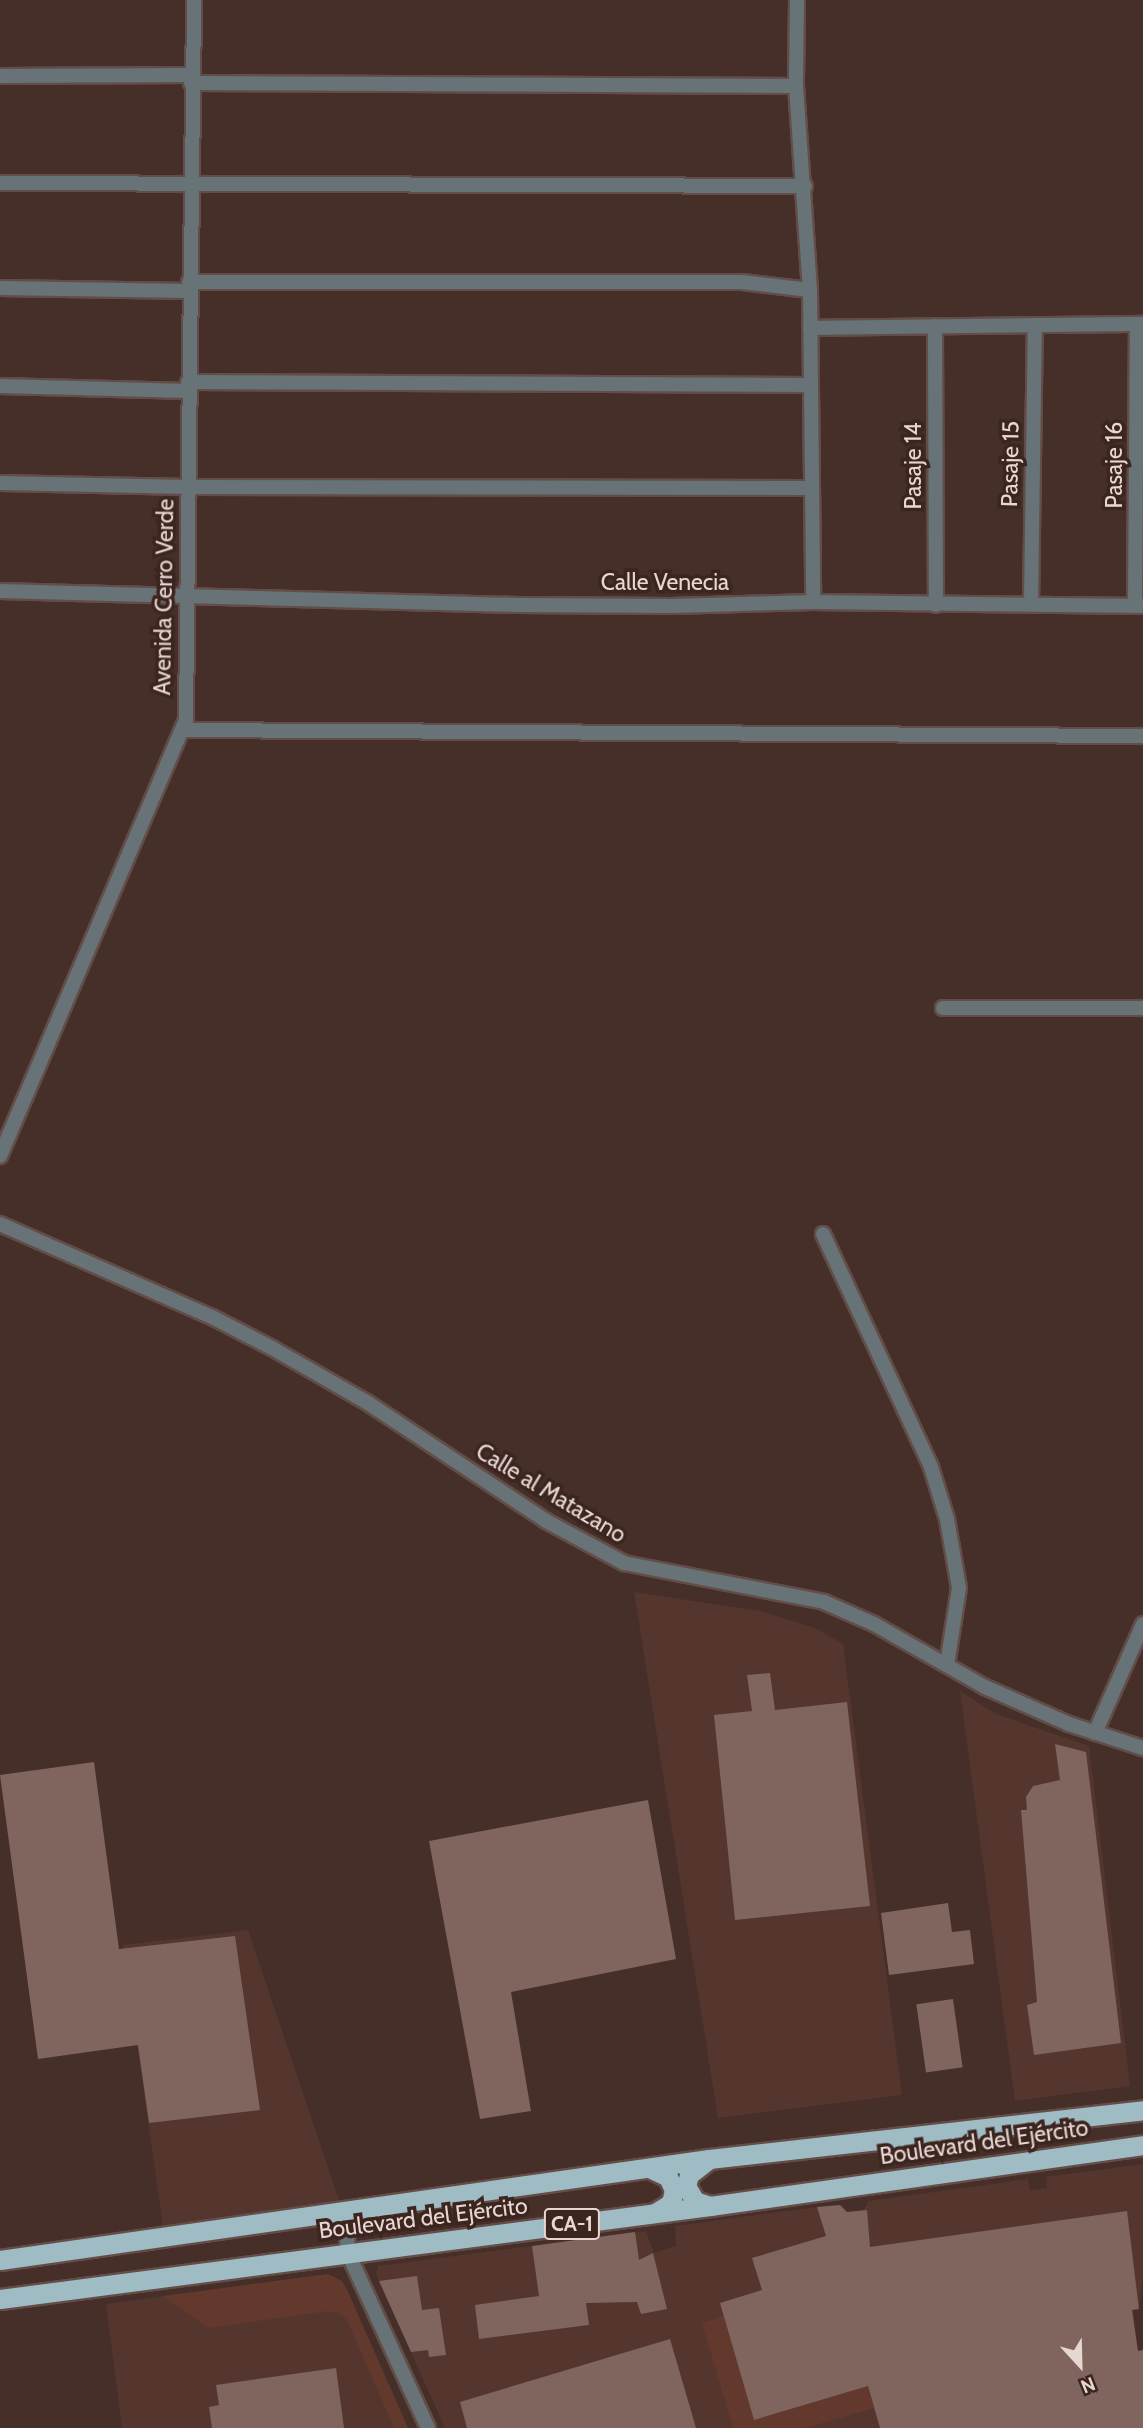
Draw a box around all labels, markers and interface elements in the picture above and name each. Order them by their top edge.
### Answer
street label: Pasaje 15 [995,421,1025,507]
street label: Pasaje 14 [899,422,927,510]
street label: Pasaje 16 [1100,422,1128,508]
street label: Avenida Cerro Verde [148,498,180,696]
street label: Calle Venecia [601,568,729,596]
street label: Calle al Matazano [471,1437,631,1549]
street label: Boulevard del Ejército [878,2114,1090,2170]
street label: Boulevard del Ejército [317,2191,529,2245]
road number: CA-1 [542,2206,602,2242]
north arrow [1045,2330,1115,2400]
text: N [1078,2372,1099,2398]

